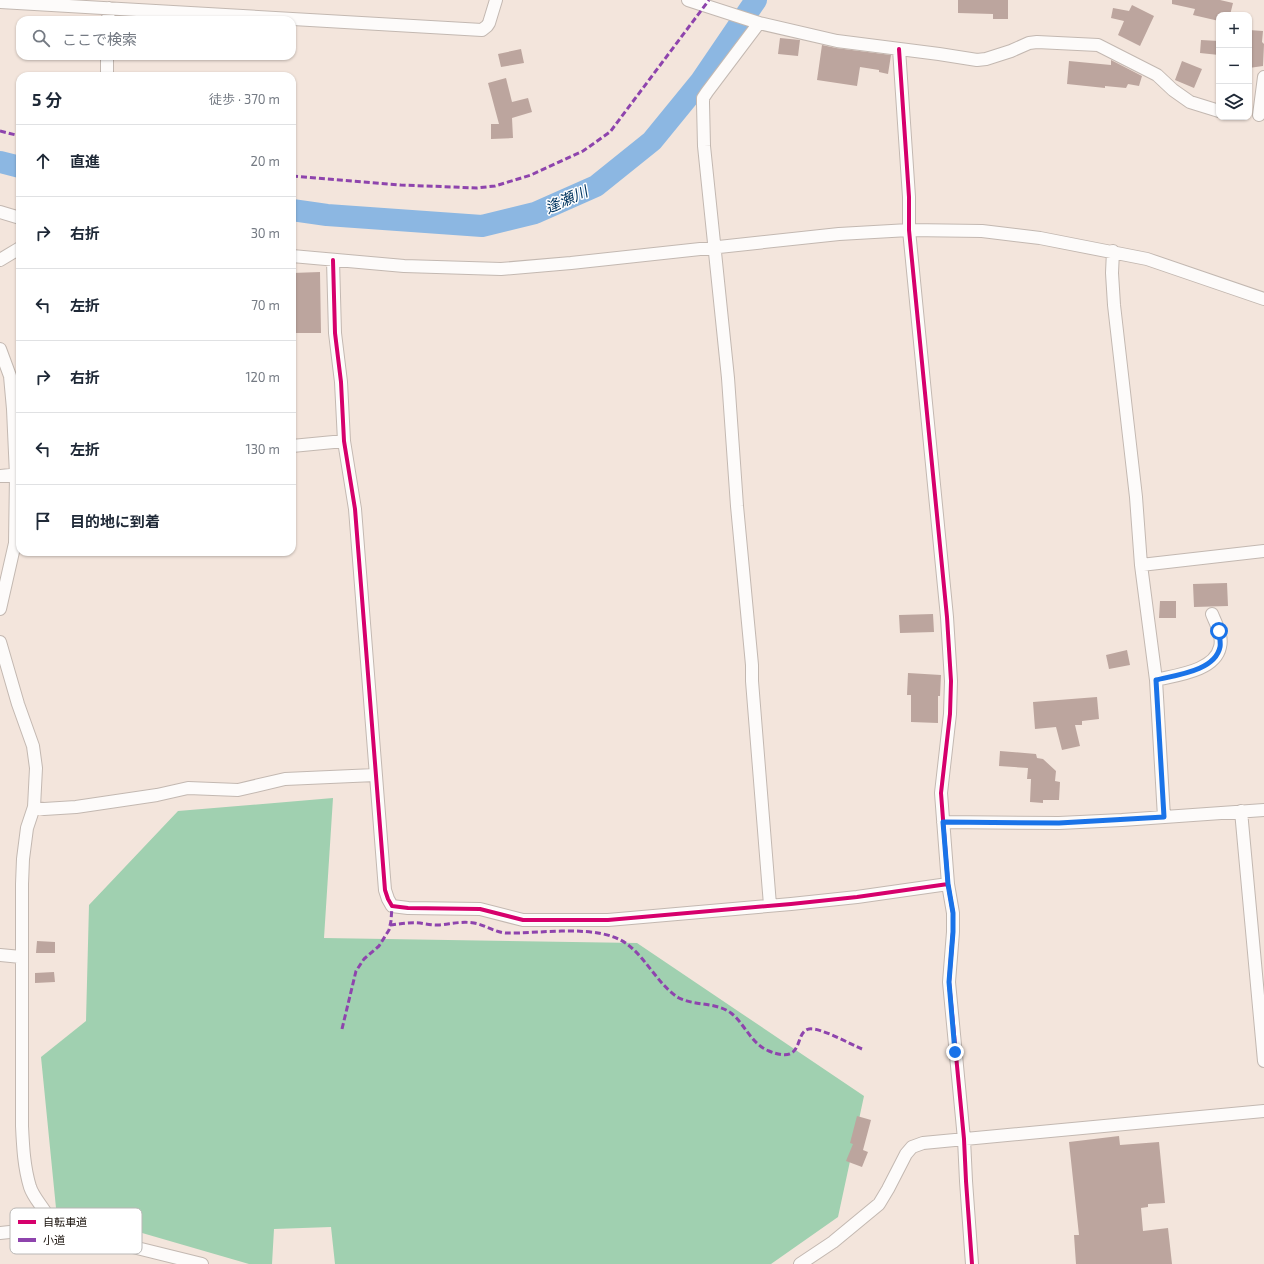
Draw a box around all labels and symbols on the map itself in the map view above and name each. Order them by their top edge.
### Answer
water label: 逢瀬川 [542,181,592,216]
route start [1210,622,1228,640]
route end [946,1043,964,1061]
legend [10,1208,142,1254]
text: 自転車道 [43,1215,87,1228]
text: 小道 [43,1233,65,1246]

